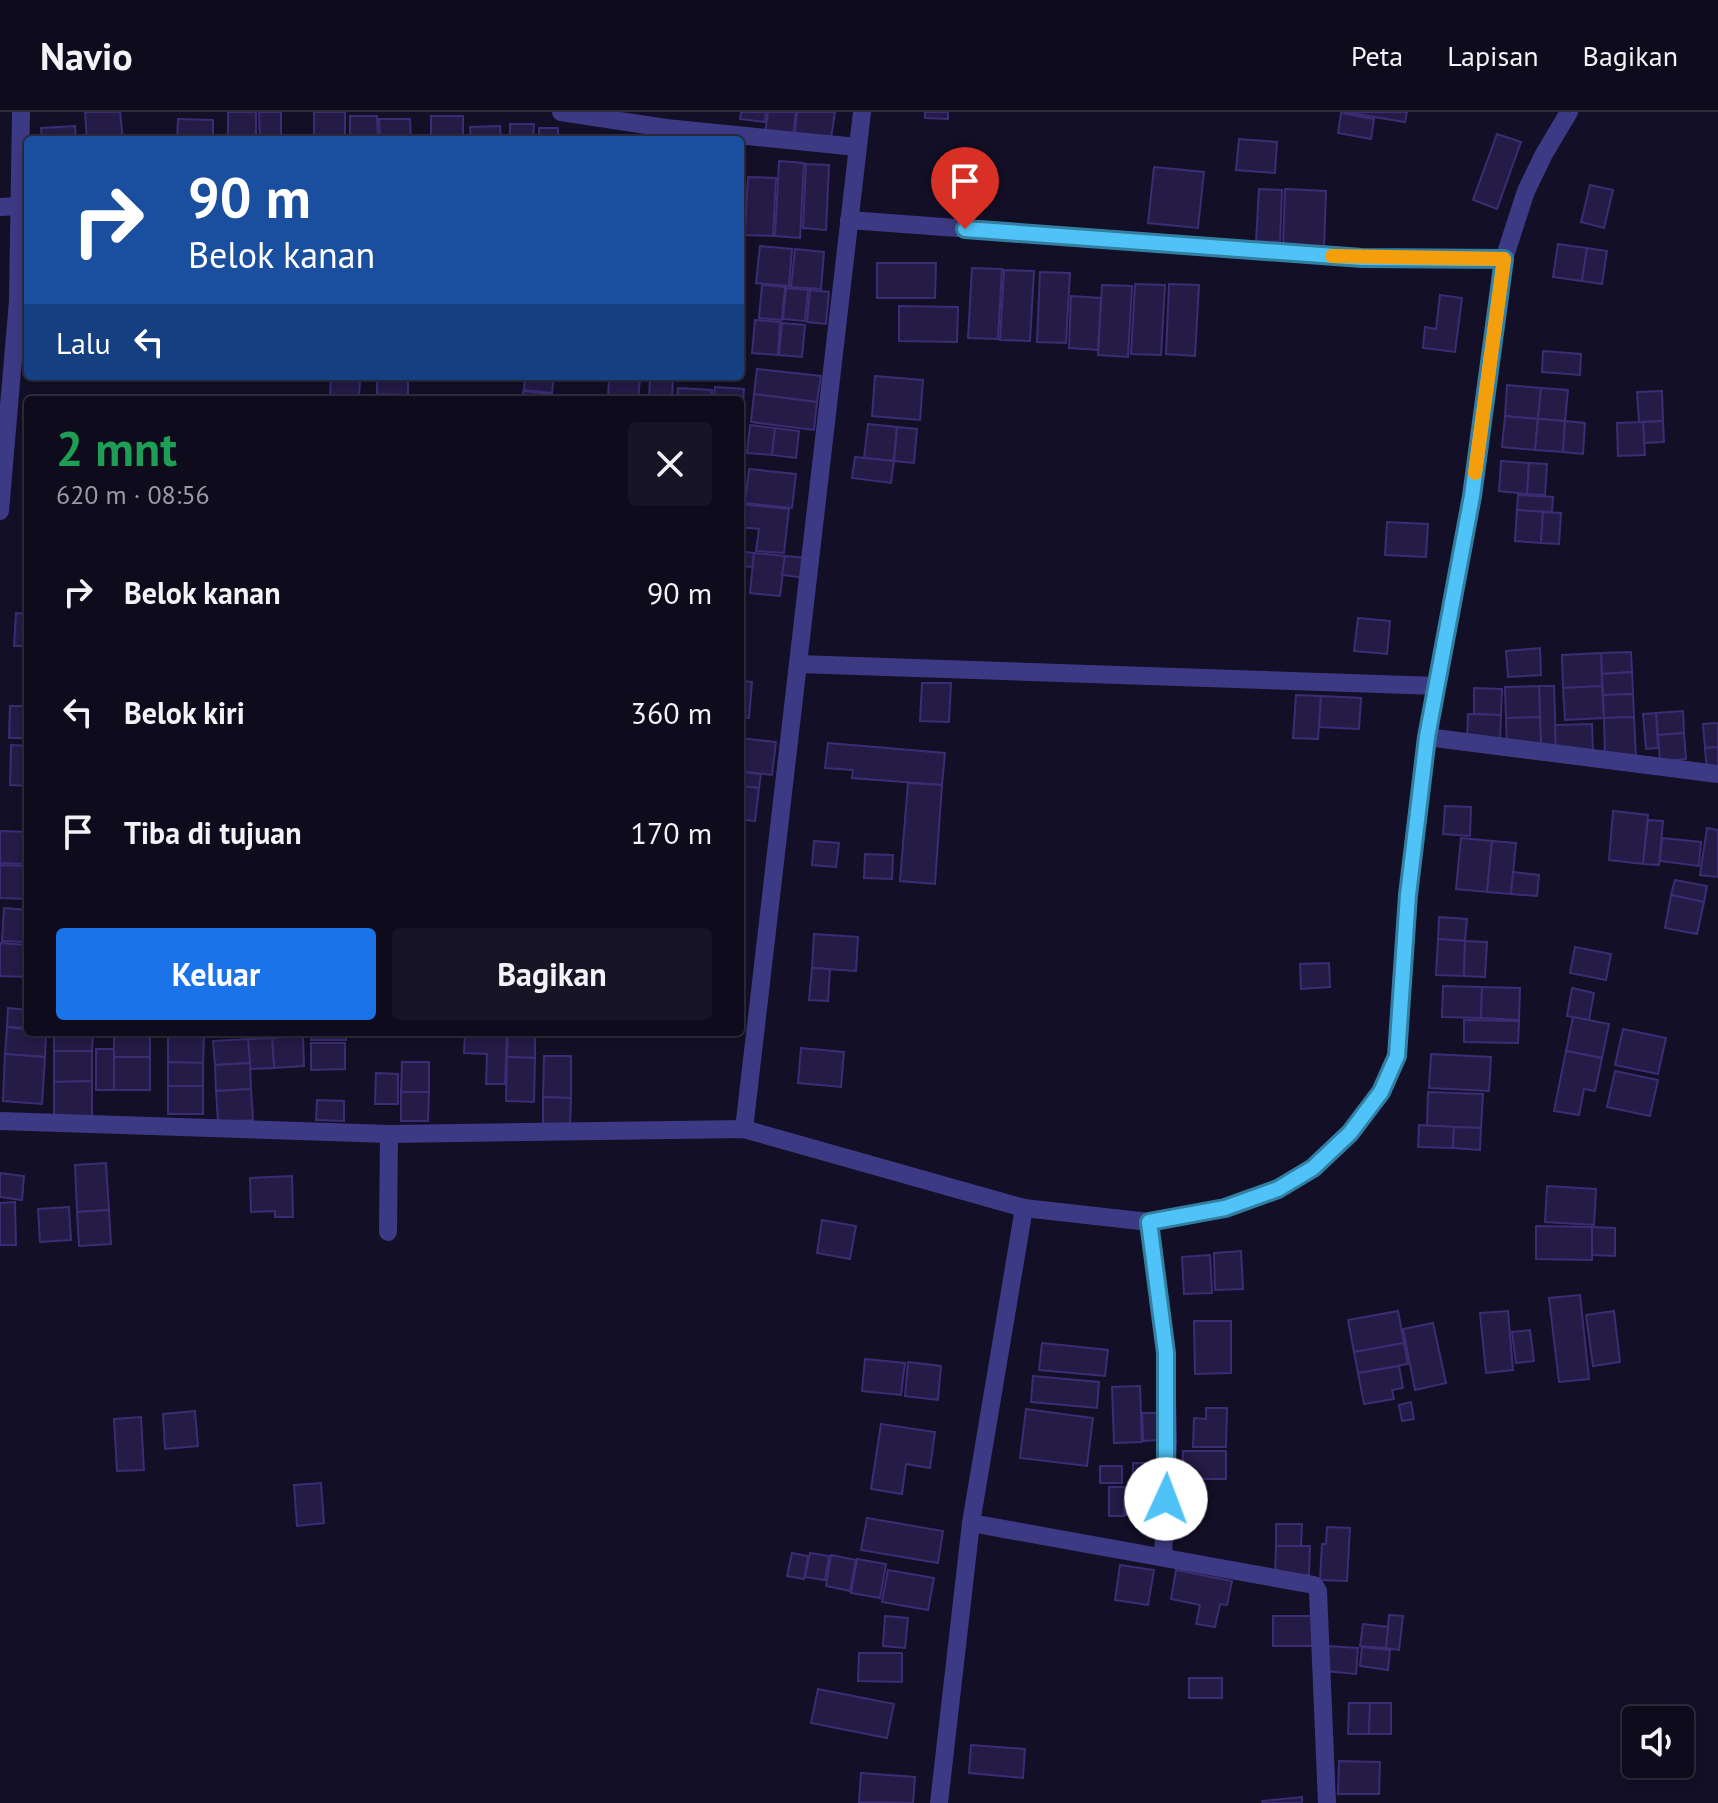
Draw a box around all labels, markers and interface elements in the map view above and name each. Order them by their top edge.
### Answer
text: Navio [40,31,133,80]
text: Peta [1351,37,1403,74]
text: Lapisan [1447,37,1539,74]
text: Bagikan [1583,37,1678,74]
pin [931,147,999,229]
icon: arrive [943,159,987,203]
text: 90 m [188,161,311,233]
icon: right [56,168,160,272]
text: Belok kanan [188,231,375,278]
icon: left [127,320,171,364]
text: Lalu [56,323,111,362]
text: 2 mnt [56,417,177,479]
button: close [628,422,712,506]
text: 620 m · 08:56 [56,478,210,511]
icon: right [56,570,100,614]
text: Belok kanan [124,573,281,612]
text: 90 m [647,573,712,612]
icon: left [56,690,100,734]
text: Belok kiri [124,693,245,732]
text: 360 m [631,693,712,732]
icon: arrive [56,810,100,854]
text: Tiba di tujuan [124,813,302,852]
text: 170 m [631,813,712,852]
button: Keluar [56,928,376,1020]
button: Bagikan [392,928,712,1020]
position arrow [1124,1457,1208,1541]
map controls [1622,1706,1694,1778]
button: sound [1622,1706,1694,1778]

